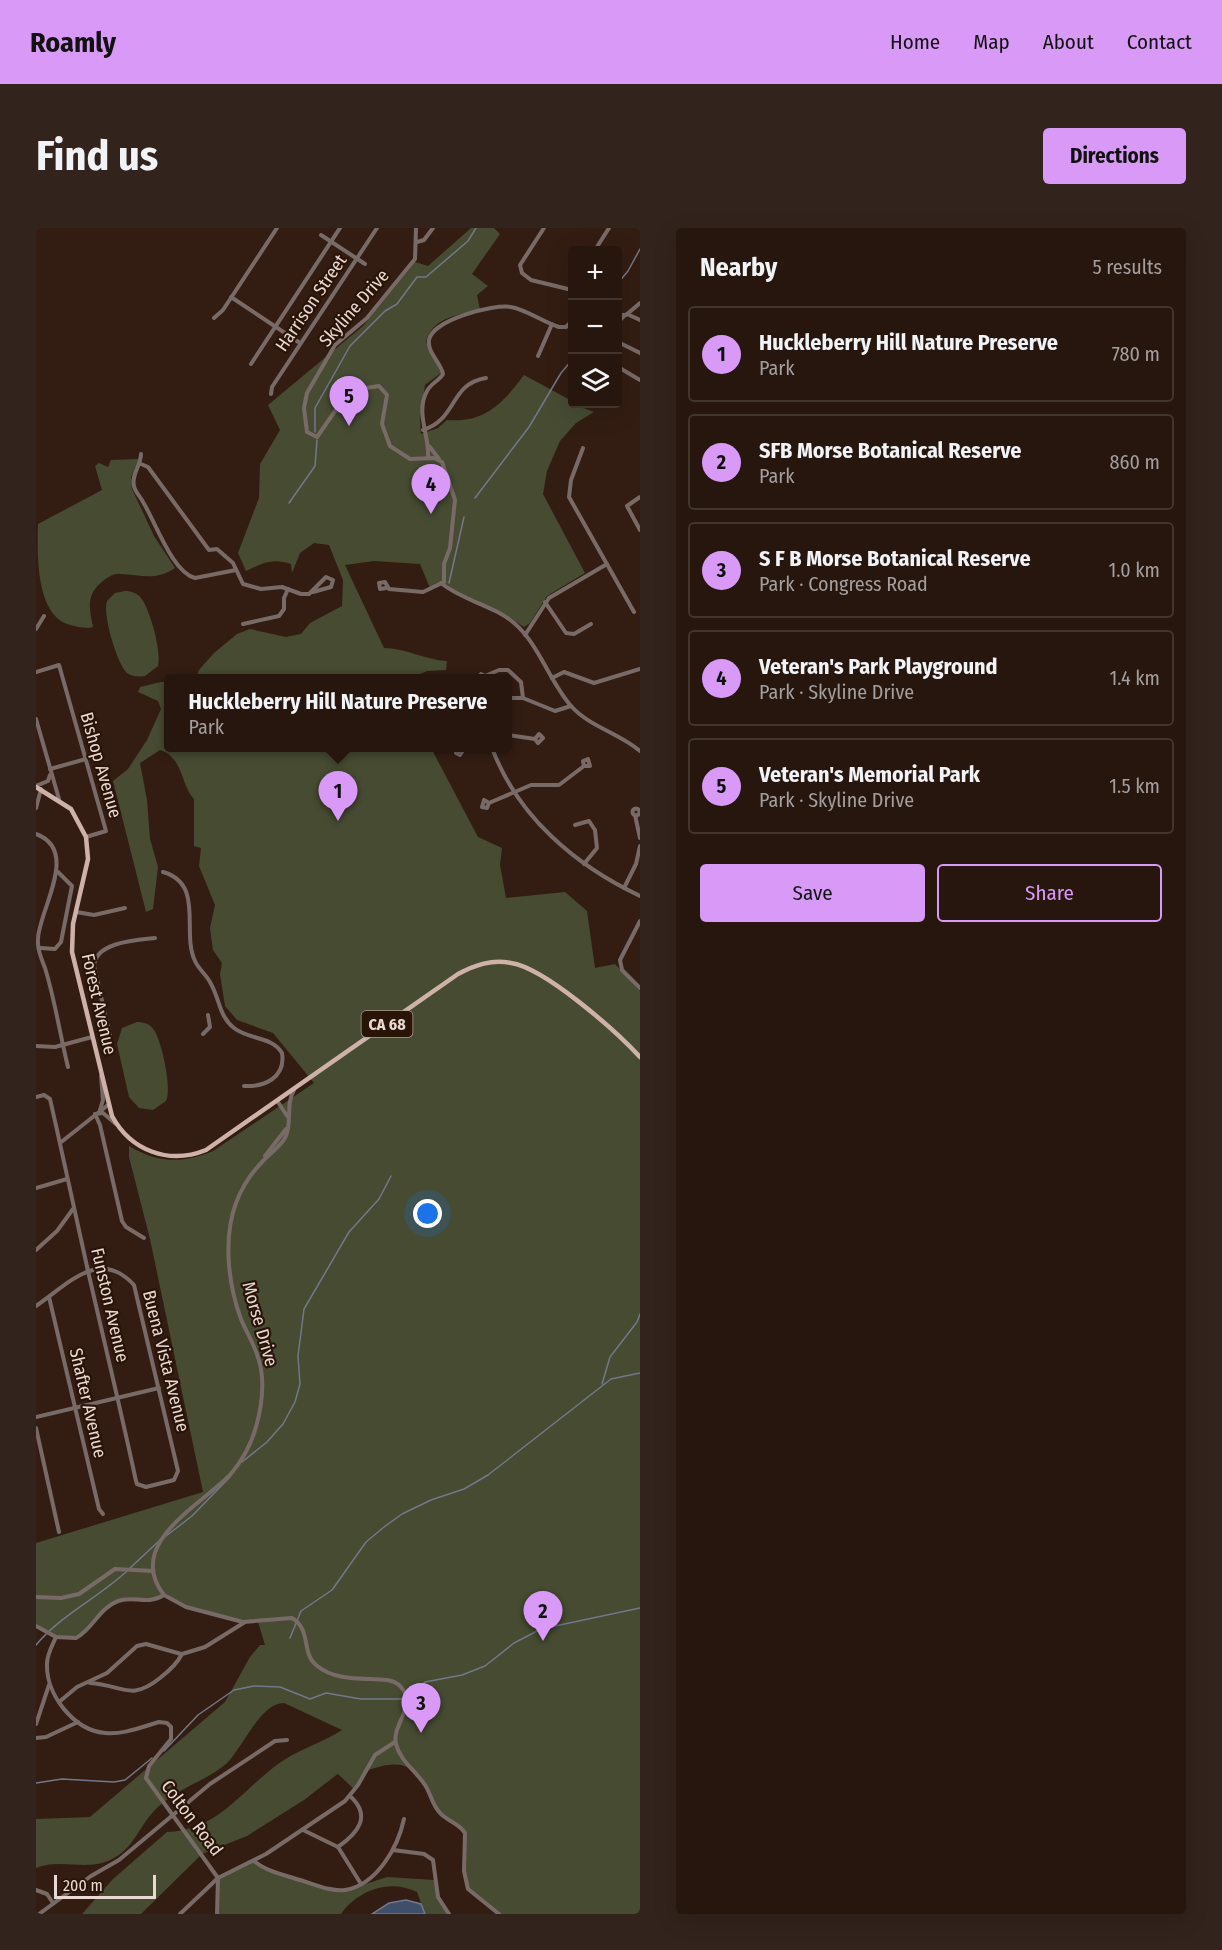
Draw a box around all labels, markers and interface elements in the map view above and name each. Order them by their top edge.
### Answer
text: Roamly [30,26,116,59]
text: Home [890,29,940,55]
text: Map [973,29,1010,55]
text: About [1043,29,1094,55]
text: Contact [1127,29,1192,55]
button: Directions [1043,128,1186,184]
text: Find us [36,131,158,181]
map controls [568,246,622,408]
button: + [568,246,622,300]
street label: Harrison Street [271,250,351,356]
text: Nearby [700,252,777,283]
text: 5 results [1092,255,1162,279]
street label: Skyline Drive [314,265,394,351]
button: − [568,300,622,354]
text: Huckleberry Hill Nature Preserve [759,329,1058,356]
text: 1 [717,342,726,366]
text: 780 m [1112,342,1160,366]
button: layers [568,354,622,408]
text: Park [759,356,795,380]
pin: 5 [330,376,368,426]
text: SFB Morse Botanical Reserve [759,437,1022,464]
text: 2 [717,450,726,474]
text: 860 m [1110,450,1160,474]
pin: 4 [412,464,450,514]
text: Park [759,464,795,488]
text: S F B Morse Botanical Reserve [759,545,1031,572]
text: 3 [717,558,726,582]
text: 1.0 km [1108,558,1160,582]
text: Park · Congress Road [759,572,928,596]
text: Veteran's Park Playground [759,653,998,680]
text: 4 [716,666,727,690]
text: 1.4 km [1110,666,1160,690]
popup [164,674,512,752]
text: Park · Skyline Drive [759,680,914,704]
text: Huckleberry Hill Nature Preserve [188,688,488,715]
street label: Bishop Avenue [75,710,127,820]
text: Park [188,715,224,739]
text: Veteran's Memorial Park [759,761,980,788]
pin: 1 [318,772,358,821]
text: 5 [717,774,726,798]
text: 1.5 km [1109,774,1160,798]
text: Park · Skyline Drive [759,788,914,812]
button: Save [700,864,925,922]
button: Share [937,864,1162,922]
street label: Forest Avenue [77,951,121,1057]
road number: CA 68 [362,1011,412,1037]
your location [413,1199,442,1228]
street label: Funston Avenue [86,1246,134,1364]
street label: Morse Drive [237,1279,283,1369]
street label: Buena Vista Avenue [138,1288,194,1434]
street label: Shafter Avenue [65,1346,111,1460]
pin: 2 [524,1592,562,1641]
pin: 3 [402,1684,440,1733]
street label: Colton Road [156,1776,228,1860]
scale bar [54,1872,156,1900]
text: 200 m [63,1876,103,1895]

